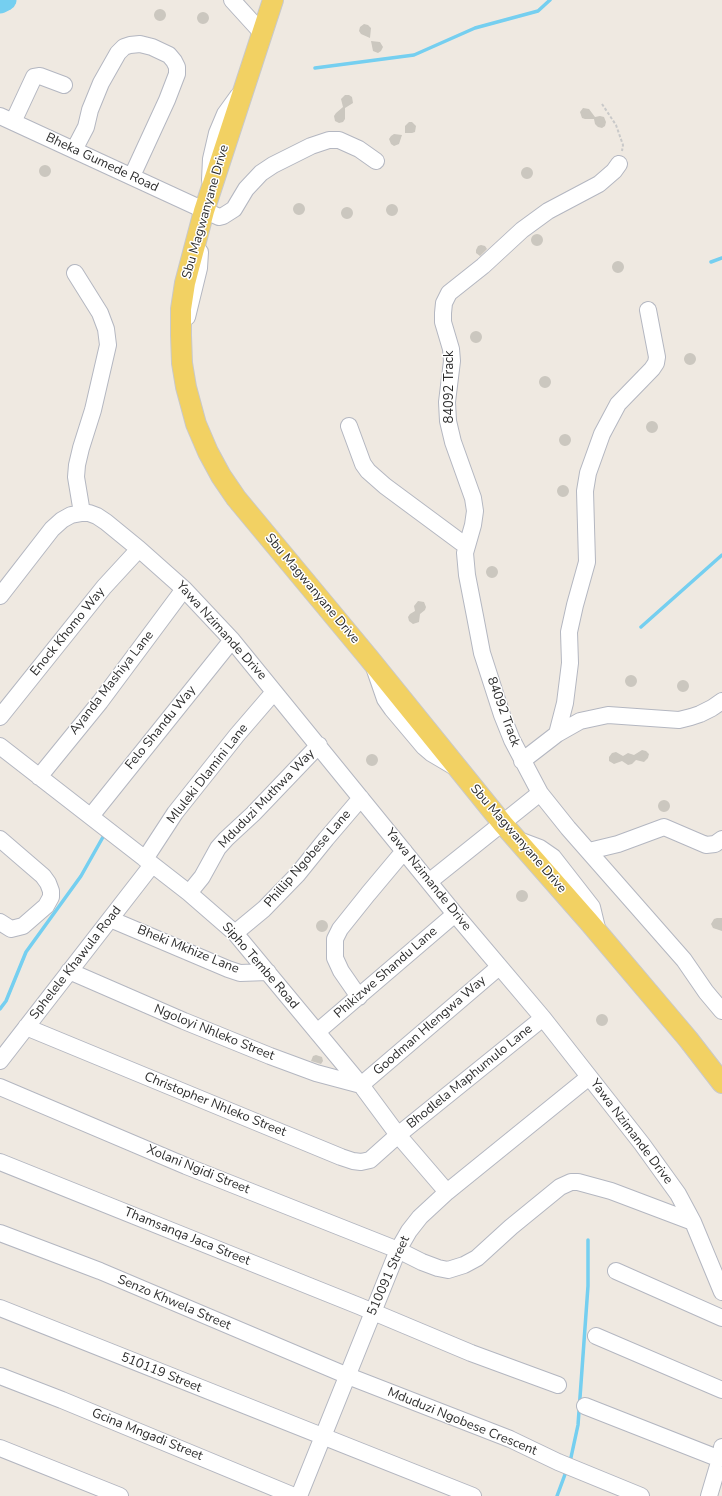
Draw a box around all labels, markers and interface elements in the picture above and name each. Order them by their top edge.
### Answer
street label: Bheka Gumede Road [43,130,161,196]
street label: Sbu Magwanyane Drive [179,143,233,281]
street label: 84092 Track [442,350,458,424]
street label: Sbu Magwanyane Drive [261,531,363,647]
street label: Yawa Nzimande Drive [173,578,269,684]
street label: Enock Khomo Way [27,585,109,679]
street label: Ayanda Mashiya Lane [67,628,157,738]
street label: 84092 Track [483,675,523,749]
street label: Felo Shandu Way [123,683,199,773]
street label: Mluleki Dlamini Lane [164,721,252,827]
street label: Mduduzi Muthwa Way [216,746,318,852]
street label: Sbu Magwanyane Drive [467,782,569,896]
street label: Phillip Ngobese Lane [261,807,355,911]
street label: Yawa Nzimande Drive [382,826,474,934]
street label: Sphelele Khawula Road [27,903,125,1023]
street label: Sipho Tembe Road [218,920,302,1012]
street label: Bheki Mkhize Lane [135,922,241,978]
street label: Phikizwe Shandu Lane [331,924,441,1022]
street label: Goodman Hlengwa Way [371,973,489,1079]
street label: Ngoloyi Nhleko Street [152,1002,276,1064]
street label: Bhodlela Maphumulo Lane [404,1022,536,1132]
street label: Christopher Nhleko Street [142,1069,288,1141]
street label: Yawa Nzimande Drive [586,1076,676,1188]
street label: Xolani Ngidi Street [144,1142,252,1198]
street label: Thamsanqa Jaca Street [122,1205,252,1269]
street label: 510091 Street [364,1234,414,1318]
street label: Senzo Khwela Street [115,1272,233,1334]
street label: 510119 Street [118,1350,204,1396]
street label: Mduduzi Ngobese Crescent [385,1385,539,1459]
street label: Gcina Mngadi Street [89,1406,205,1464]

